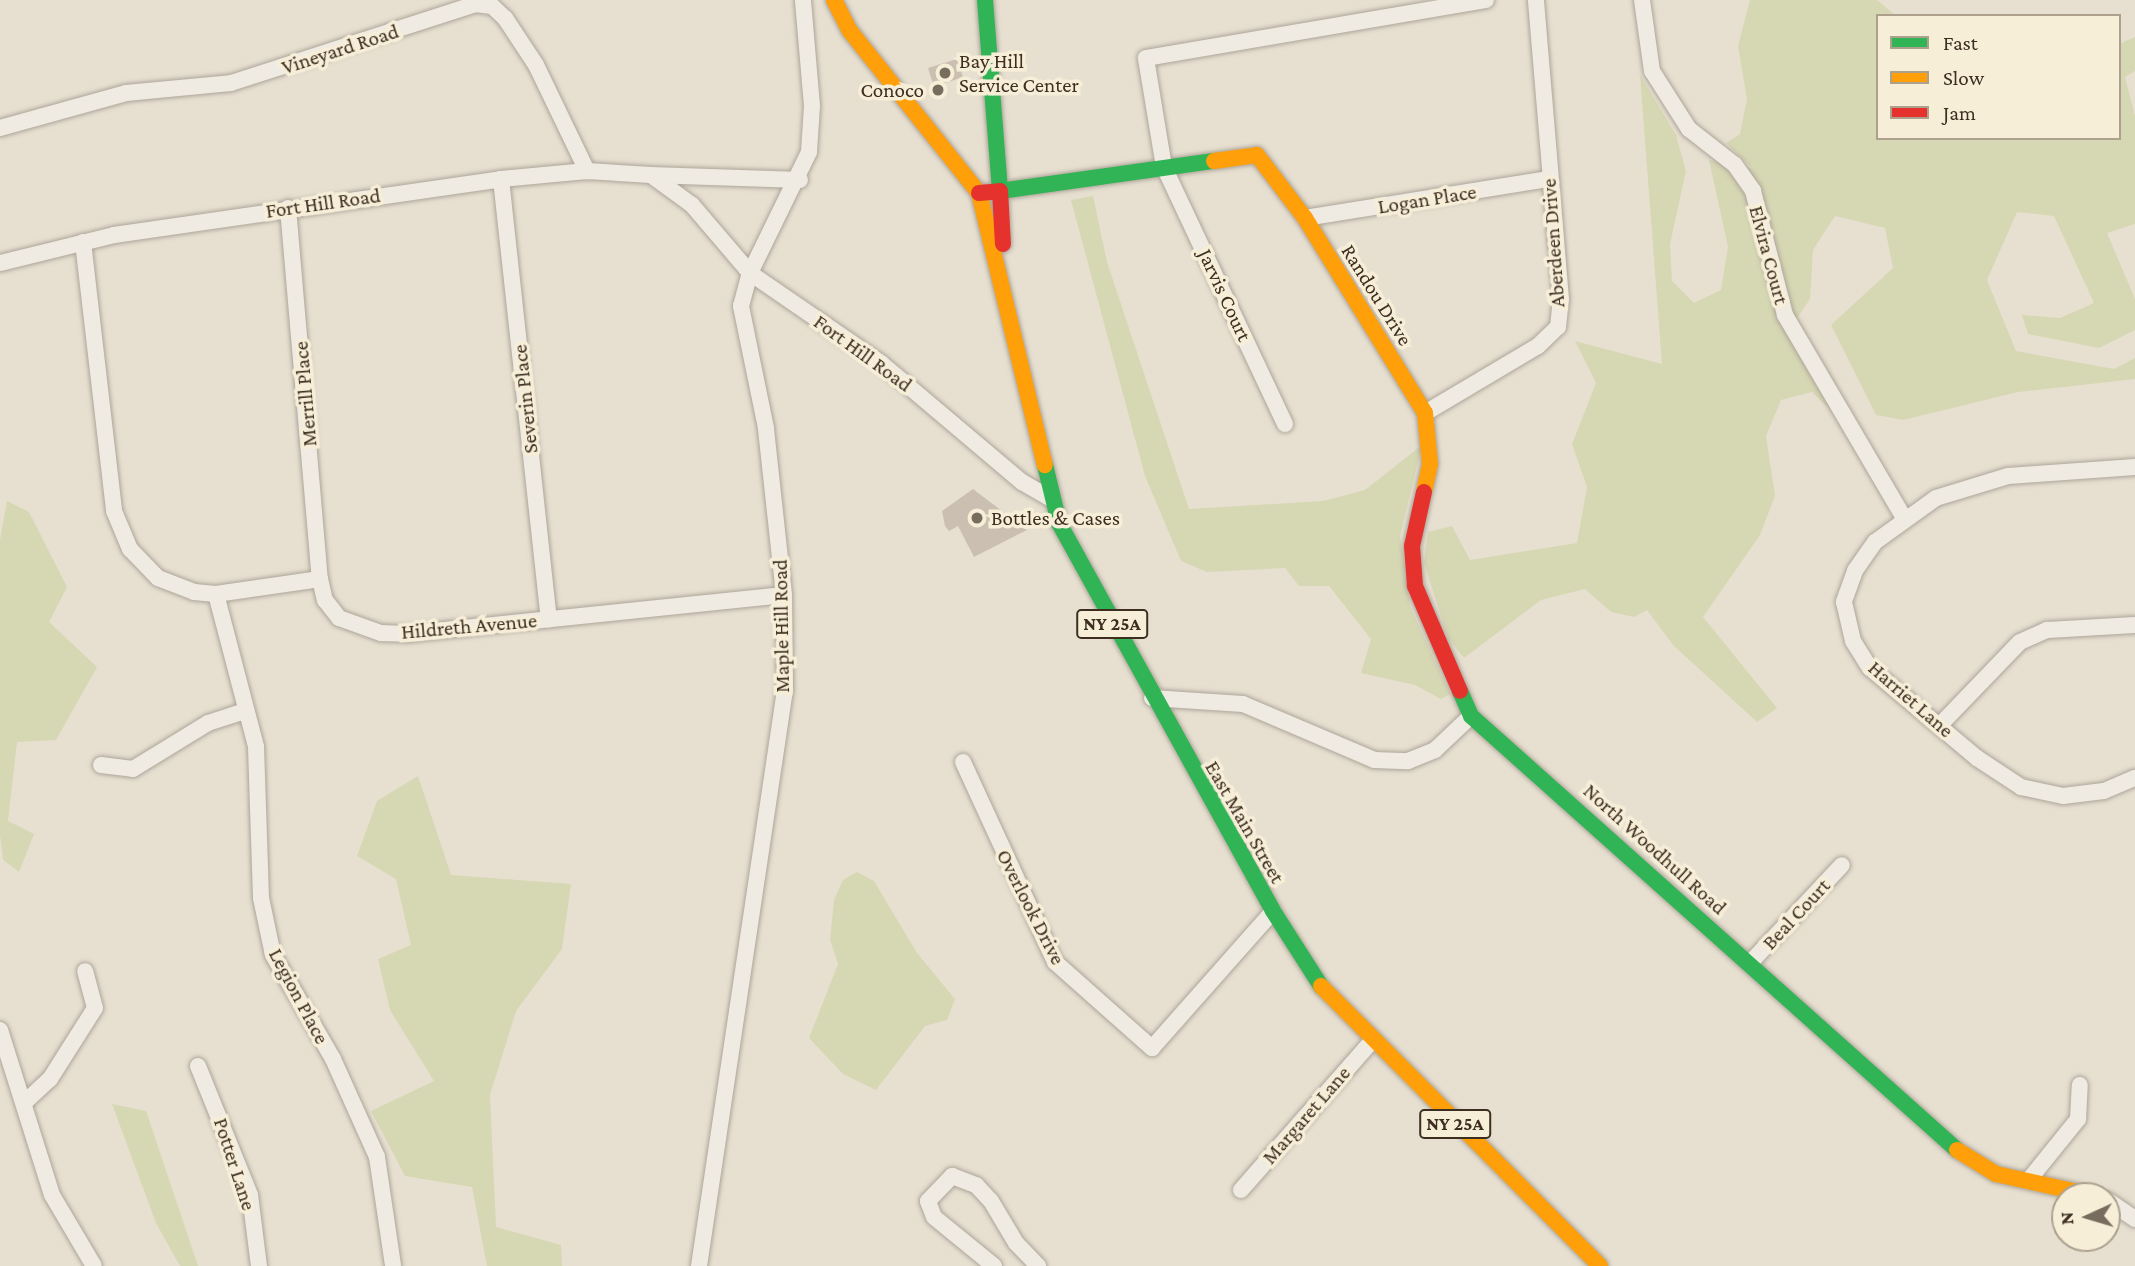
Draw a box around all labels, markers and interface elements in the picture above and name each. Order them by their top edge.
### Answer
legend [1876,14,2121,140]
street label: Vineyard Road [278,18,402,80]
text: Fast [1943,31,1978,55]
place label: Bay Hill Service Center [959,48,1079,98]
marker: Bay Hill Service Center [937,65,953,81]
text: Slow [1943,66,1984,90]
place label: Conoco [861,77,924,103]
marker: Conoco [930,82,946,98]
text: Jam [1943,101,1976,125]
street label: Aberdeen Drive [1536,178,1570,308]
street label: Logan Place [1376,179,1478,219]
street label: Fort Hill Road [264,182,382,224]
street label: Elvira Court [1744,203,1794,307]
street label: Randou Drive [1336,240,1418,350]
street label: Jarvis Court [1193,245,1257,345]
street label: Fort Hill Road [809,309,917,397]
street label: Merrill Place [288,340,322,448]
street label: Severin Place [507,343,543,455]
place label: Bottles & Cases [991,505,1120,531]
marker: Bottles & Cases [969,510,985,526]
street label: Maple Hill Road [767,559,795,693]
street label: Hildreth Avenue [400,608,538,644]
road number: NY 25A [1075,608,1149,639]
street label: Harriet Lane [1863,655,1959,743]
street label: East Main Street [1200,756,1290,888]
street label: North Woodhull Road [1578,778,1732,920]
street label: Overlook Drive [991,845,1071,969]
street label: Beal Court [1757,873,1835,955]
street label: Legion Place [263,944,335,1048]
street label: Margaret Lane [1257,1061,1355,1169]
road number: NY 25A [1418,1108,1492,1140]
street label: Potter Lane [208,1115,262,1213]
north arrow [2051,1182,2121,1252]
text: N [2056,1211,2077,1226]

